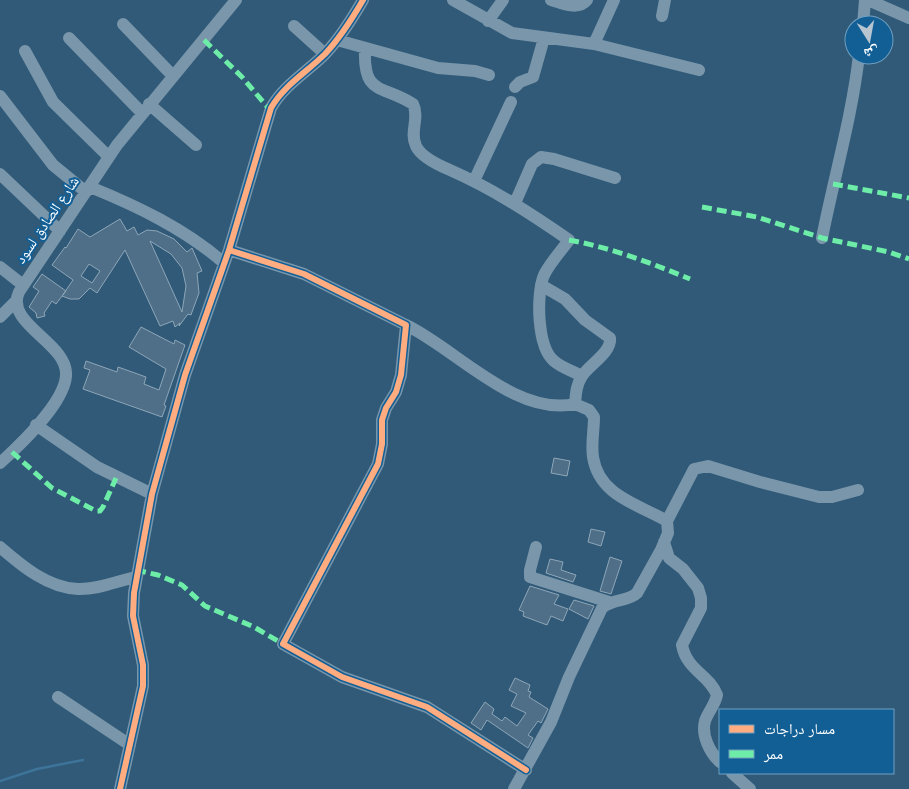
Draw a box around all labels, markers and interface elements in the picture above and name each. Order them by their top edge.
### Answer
north arrow [844,15,894,65]
text: ش [862,43,880,62]
street label: شارع الصادق لسود [11,173,84,268]
legend [719,709,894,774]
text: مسار دراجات [764,720,835,738]
text: ممر [763,745,783,763]

